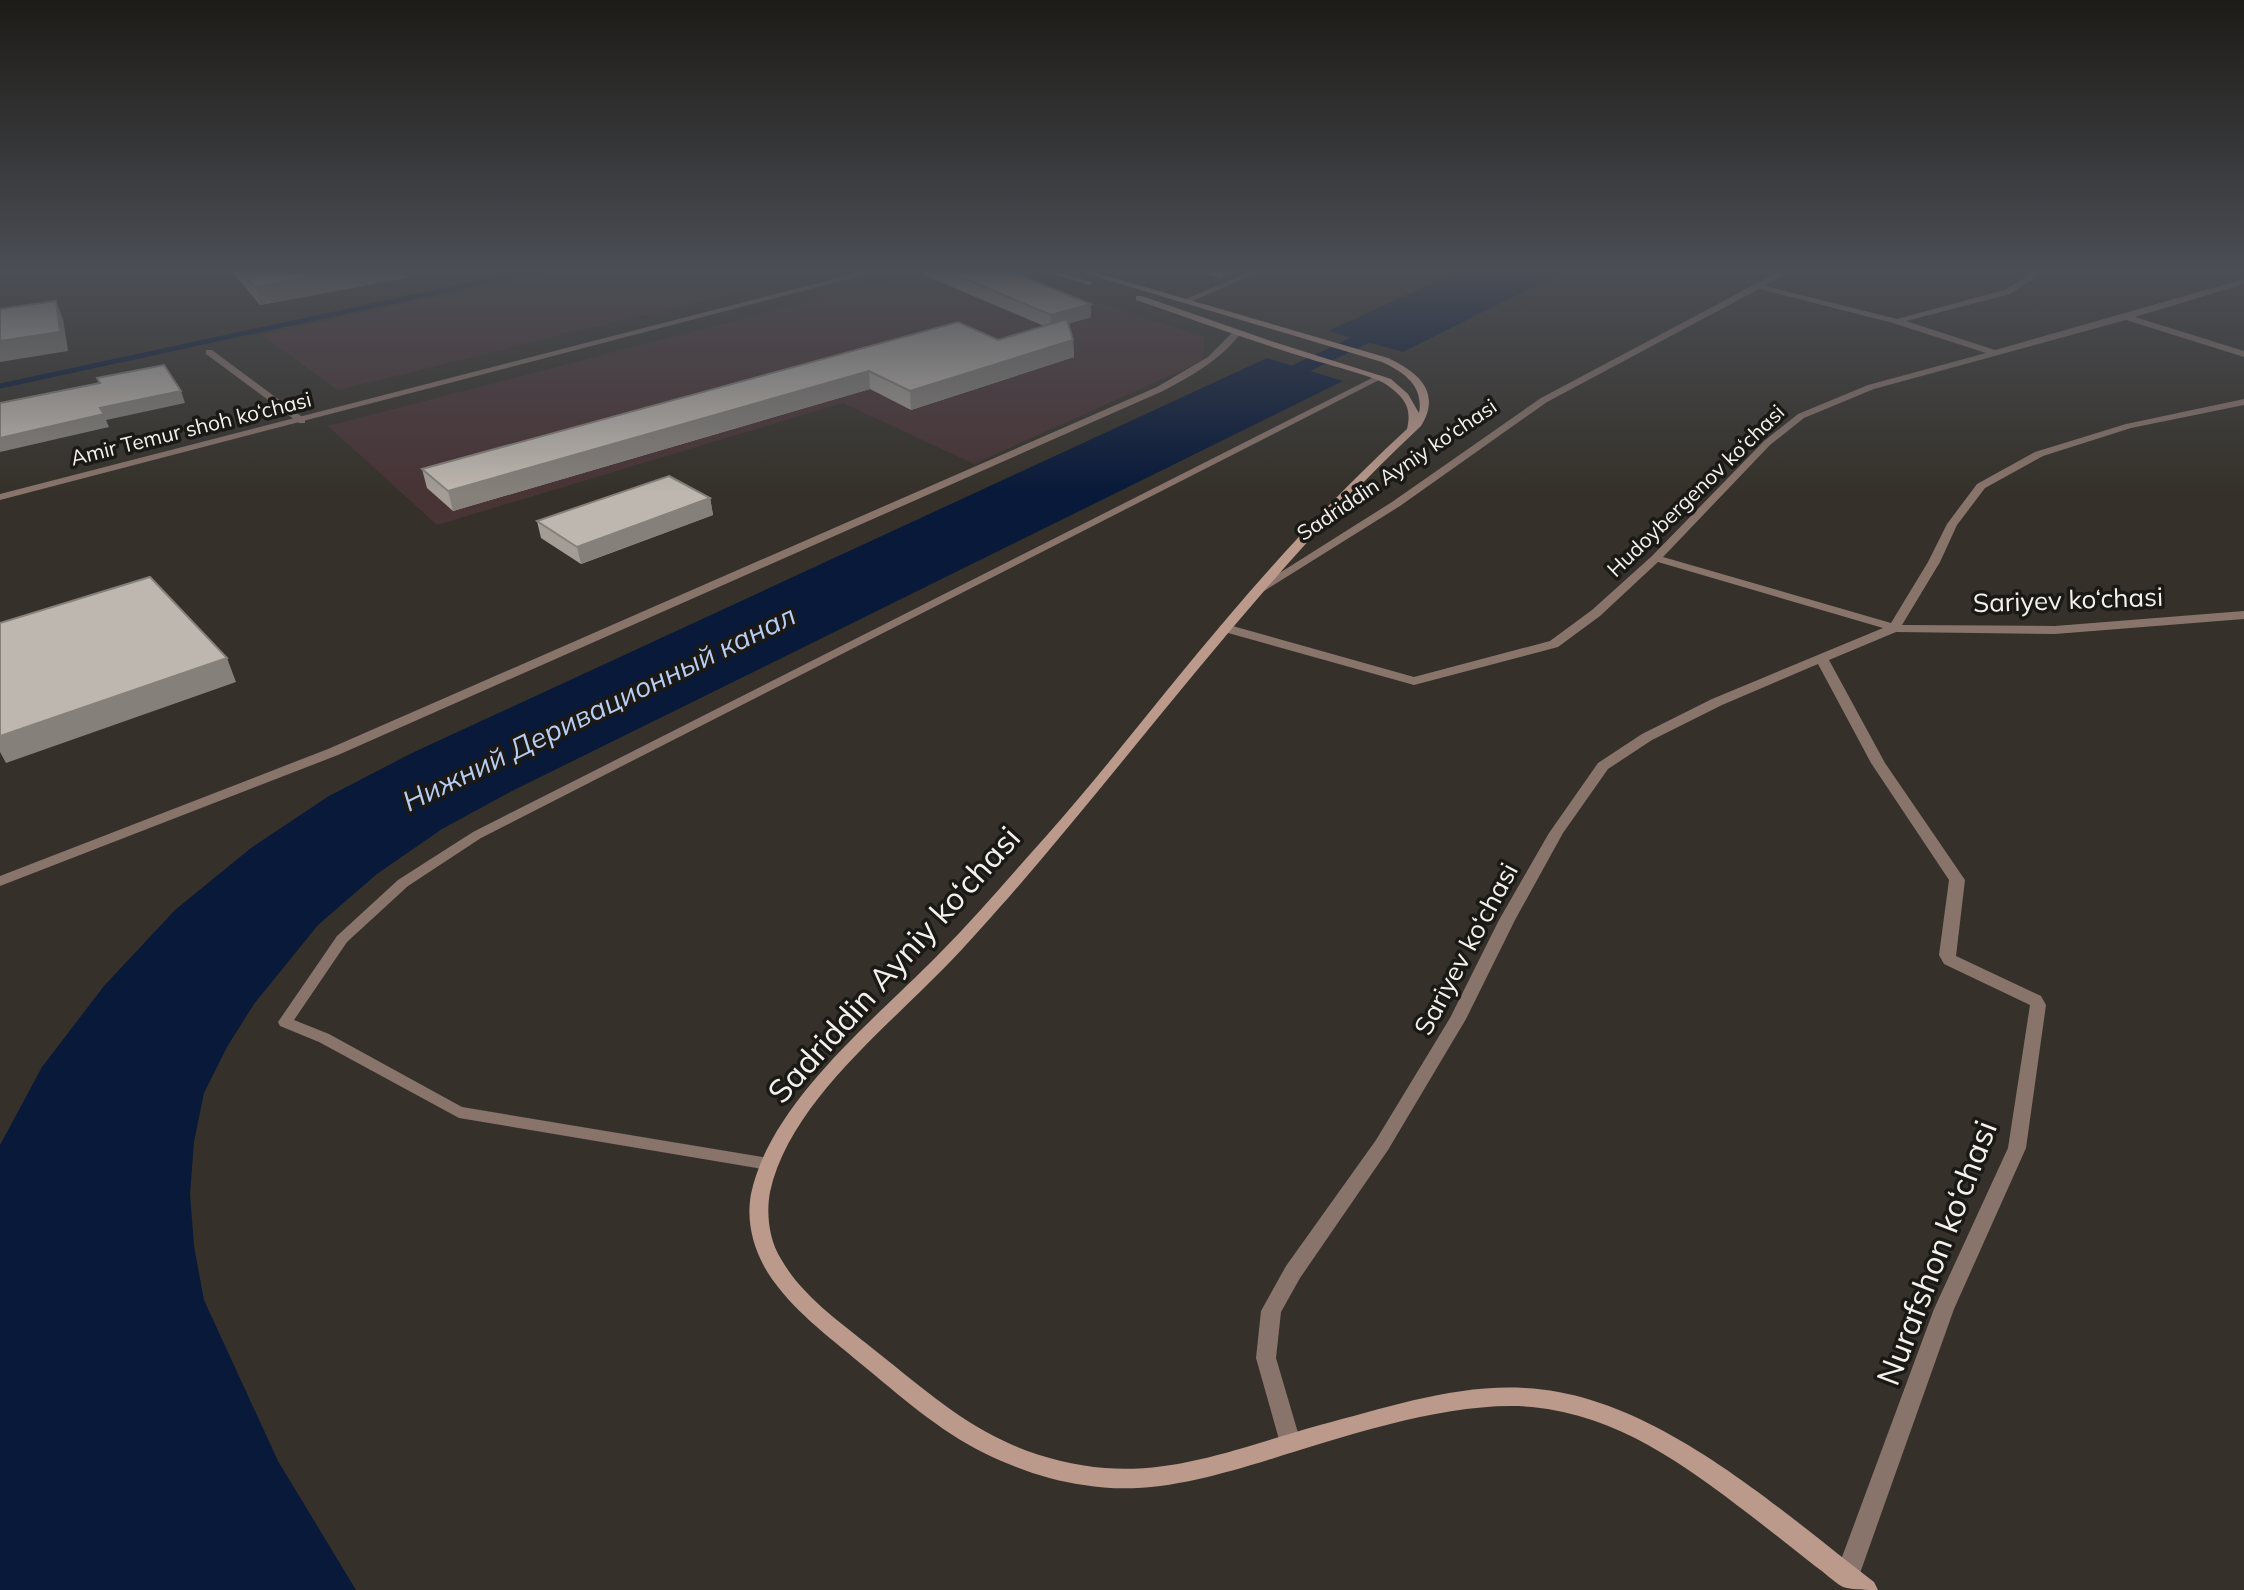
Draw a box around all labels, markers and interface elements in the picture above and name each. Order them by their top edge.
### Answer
street label: Amir Temur shoh ko‘chasi [68,386,314,471]
street label: Sadriddin Ayniy ko‘chasi [1292,393,1501,546]
street label: Hudoybergenov ko‘chasi [1601,399,1789,582]
street label: Sariyev ko‘chasi [1972,580,2164,619]
water label: Нижний Деривационный канал [396,597,801,818]
street label: Sadriddin Ayniy ko‘chasi [758,818,1028,1111]
street label: Sariyev ko‘chasi [1406,857,1525,1041]
street label: Nurafshon ko‘chasi [1867,1115,2005,1391]

